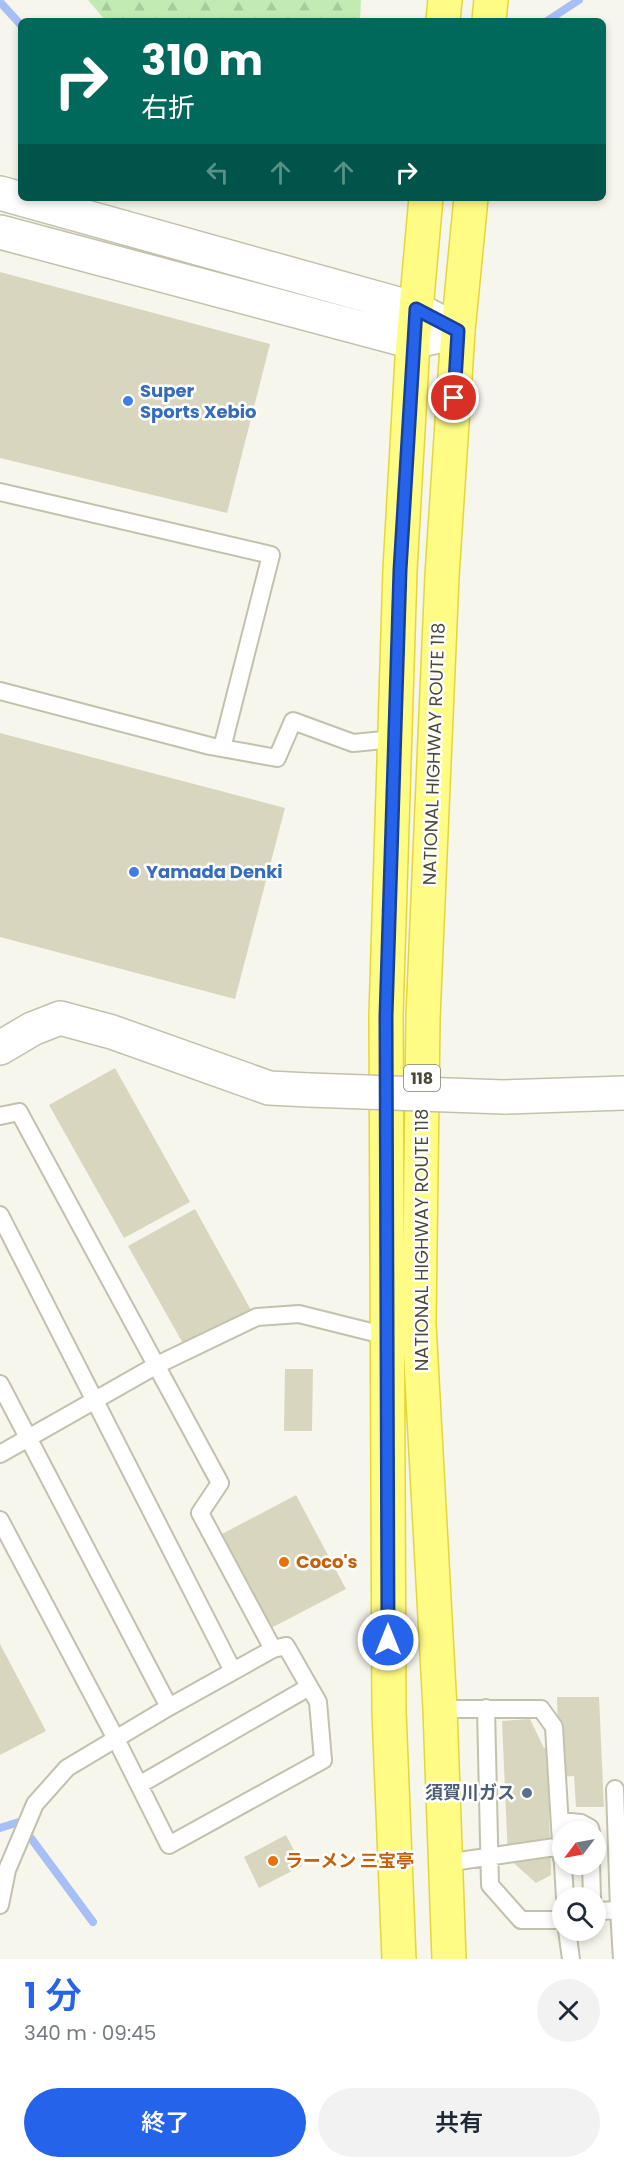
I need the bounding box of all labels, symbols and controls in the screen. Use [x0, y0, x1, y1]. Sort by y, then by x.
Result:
text: 310 m [141, 31, 263, 90]
icon: right [42, 42, 120, 120]
text: 右折 [141, 89, 195, 126]
icon: left [201, 156, 234, 189]
icon: ahead [264, 156, 297, 189]
icon: ahead [327, 156, 360, 189]
icon: right [390, 156, 423, 189]
pin [428, 372, 479, 423]
place label: Super Sports Xebio [140, 378, 257, 424]
icon: arrive [437, 381, 470, 414]
marker: Super Sports Xebio [121, 394, 135, 408]
street label: NATIONAL HIGHWAY ROUTE 118 [416, 622, 451, 886]
place label: Yamada Denki [146, 859, 283, 884]
marker: Yamada Denki [127, 865, 141, 879]
road number: 118 [404, 1065, 440, 1091]
street label: NATIONAL HIGHWAY ROUTE 118 [409, 1109, 434, 1371]
place label: Coco's [296, 1549, 358, 1574]
marker: Coco's [277, 1555, 291, 1569]
position arrow [356, 1608, 420, 1672]
place label: 須賀川ガス [425, 1780, 515, 1805]
marker: 須賀川ガス [520, 1786, 534, 1800]
north arrow [552, 1821, 606, 1875]
map controls [552, 1821, 606, 1941]
place label: ラーメン 三宝亭 [285, 1848, 414, 1873]
marker: ラーメン 三宝亭 [266, 1854, 280, 1868]
button: search [552, 1887, 606, 1941]
text: 1 分 [24, 1970, 82, 2021]
button: close [537, 1979, 600, 2042]
text: 340 m · 09:45 [24, 2019, 156, 2047]
button: 終了 [24, 2088, 306, 2157]
button: 共有 [318, 2088, 600, 2157]

